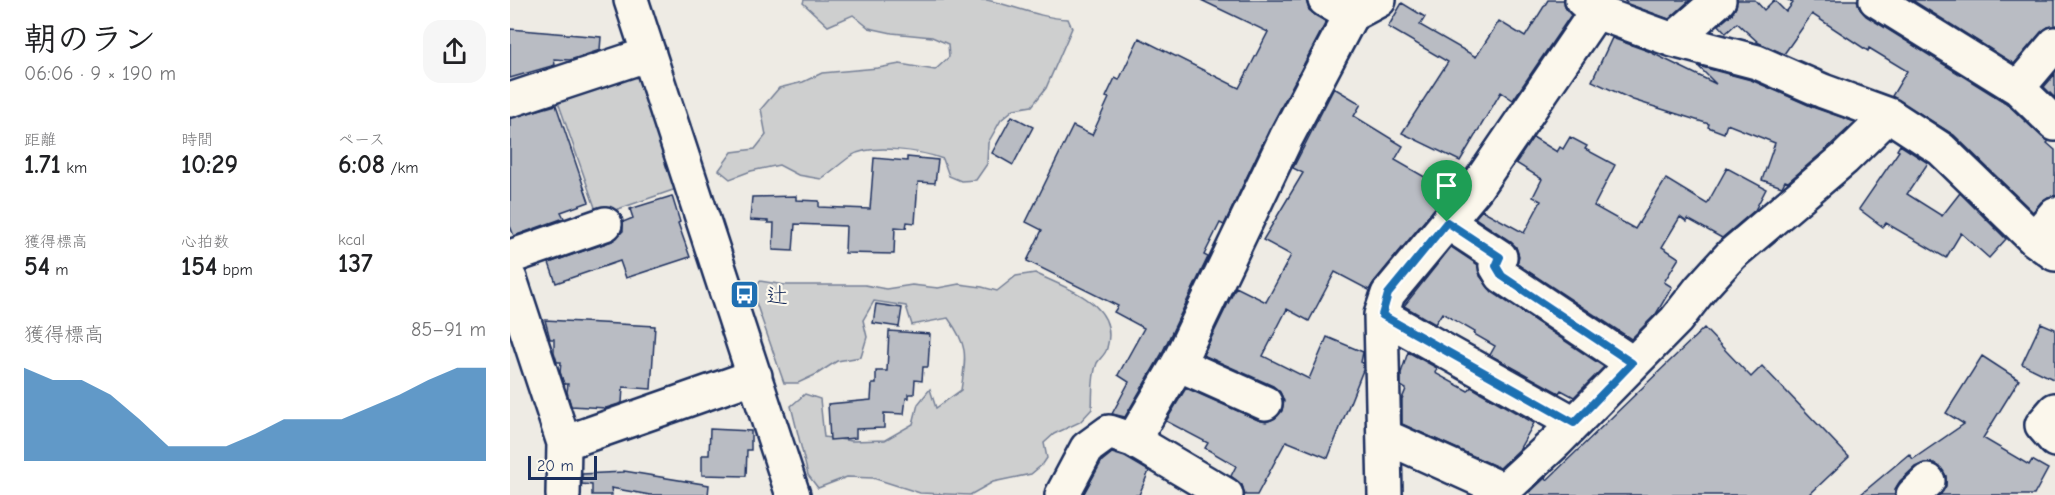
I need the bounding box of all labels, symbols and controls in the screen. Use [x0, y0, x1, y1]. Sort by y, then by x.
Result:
text: 朝のラン [24, 20, 156, 58]
button: share [423, 20, 486, 83]
text: 06:06 · 9 × 190 m [24, 62, 176, 85]
text: 距離 [24, 131, 56, 149]
text: 時間 [181, 131, 213, 149]
text: ペース [338, 131, 385, 149]
text: 1.71 [24, 150, 61, 180]
text: 10:29 [181, 150, 238, 180]
text: 6:08 [338, 150, 385, 180]
text: km [61, 159, 87, 177]
text: /km [385, 159, 418, 177]
pin [1421, 160, 1472, 222]
icon: arrive [1430, 169, 1463, 202]
text: kcal [338, 231, 365, 249]
text: 獲得標高 [24, 233, 88, 251]
text: 心拍数 [181, 233, 229, 251]
text: 137 [338, 249, 373, 279]
text: 54 [24, 252, 50, 282]
text: 154 [181, 252, 217, 282]
text: m [50, 261, 69, 279]
text: bpm [217, 261, 253, 279]
bus stop icon: 辻 [729, 279, 761, 311]
place label: 辻 [766, 283, 788, 309]
text: 85–91 m [411, 318, 486, 341]
text: 獲得標高 [24, 323, 104, 346]
scale bar [528, 453, 597, 480]
text: 20 m [537, 457, 574, 475]

